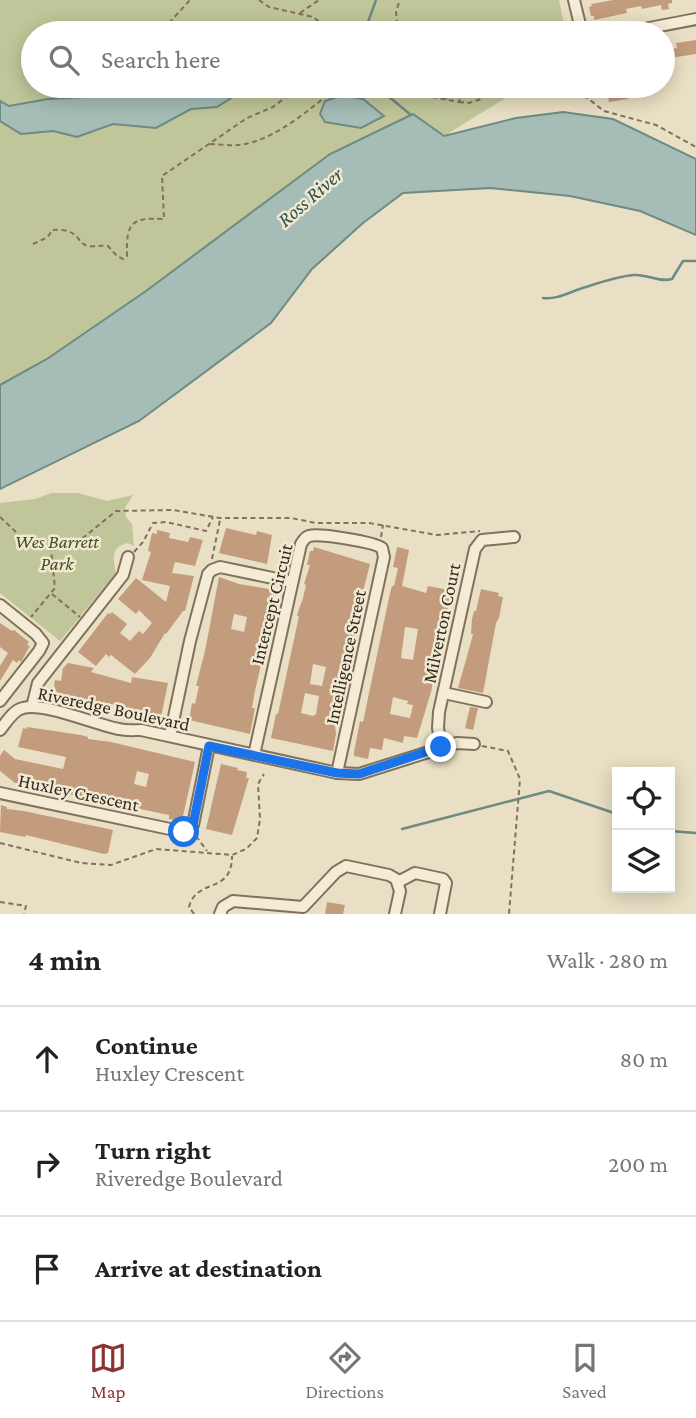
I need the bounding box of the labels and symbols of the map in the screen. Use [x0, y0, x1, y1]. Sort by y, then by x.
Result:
water label: Ross River [273, 162, 348, 232]
park label: Wes Barrett Park [15, 531, 99, 574]
street label: Intercept Circuit [246, 540, 297, 667]
street label: Milverton Court [418, 560, 465, 685]
street label: Intelligence Street [321, 587, 370, 726]
street label: Riveredge Boulevard [36, 682, 192, 735]
route end [425, 731, 456, 762]
street label: Huxley Crescent [17, 769, 142, 816]
route start [168, 816, 199, 847]

